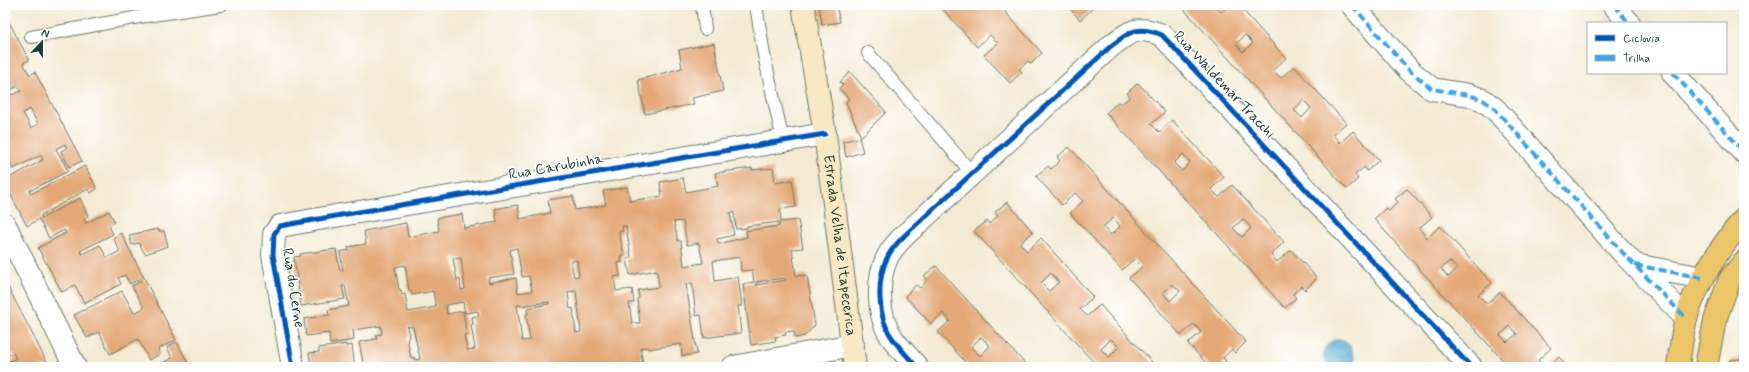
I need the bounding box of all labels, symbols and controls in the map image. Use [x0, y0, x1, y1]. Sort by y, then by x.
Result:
north arrow [22, 22, 62, 62]
legend [1587, 22, 1727, 74]
text: N [39, 26, 51, 42]
street label: Rua Waldemar Tracchi [1169, 27, 1279, 143]
text: Ciclovia [1623, 31, 1660, 47]
text: Trilha [1623, 51, 1650, 67]
street label: Rua Carubinha [507, 149, 606, 185]
street label: Estrada Velha de Itapecerica [818, 154, 861, 337]
street label: Rua do Cerne [277, 247, 309, 330]

